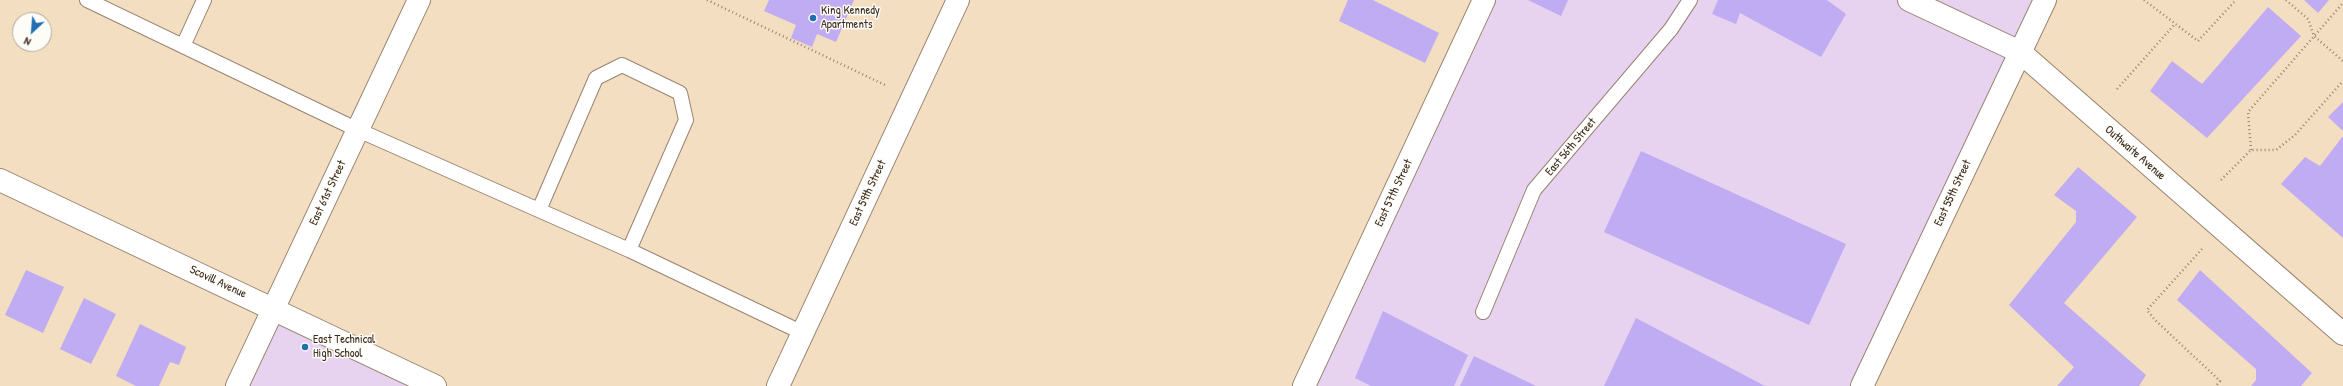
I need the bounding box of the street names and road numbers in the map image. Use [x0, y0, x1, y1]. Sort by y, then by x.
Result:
street label: East 56th Street [1543, 115, 1599, 179]
street label: Outhwaite Avenue [2102, 123, 2168, 183]
street label: East 57th Street [1372, 157, 1416, 229]
street label: East 61st Street [307, 158, 349, 228]
street label: East 59th Street [847, 158, 889, 228]
street label: East 55th Street [1931, 158, 1975, 228]
street label: Scovill Avenue [187, 263, 249, 301]

